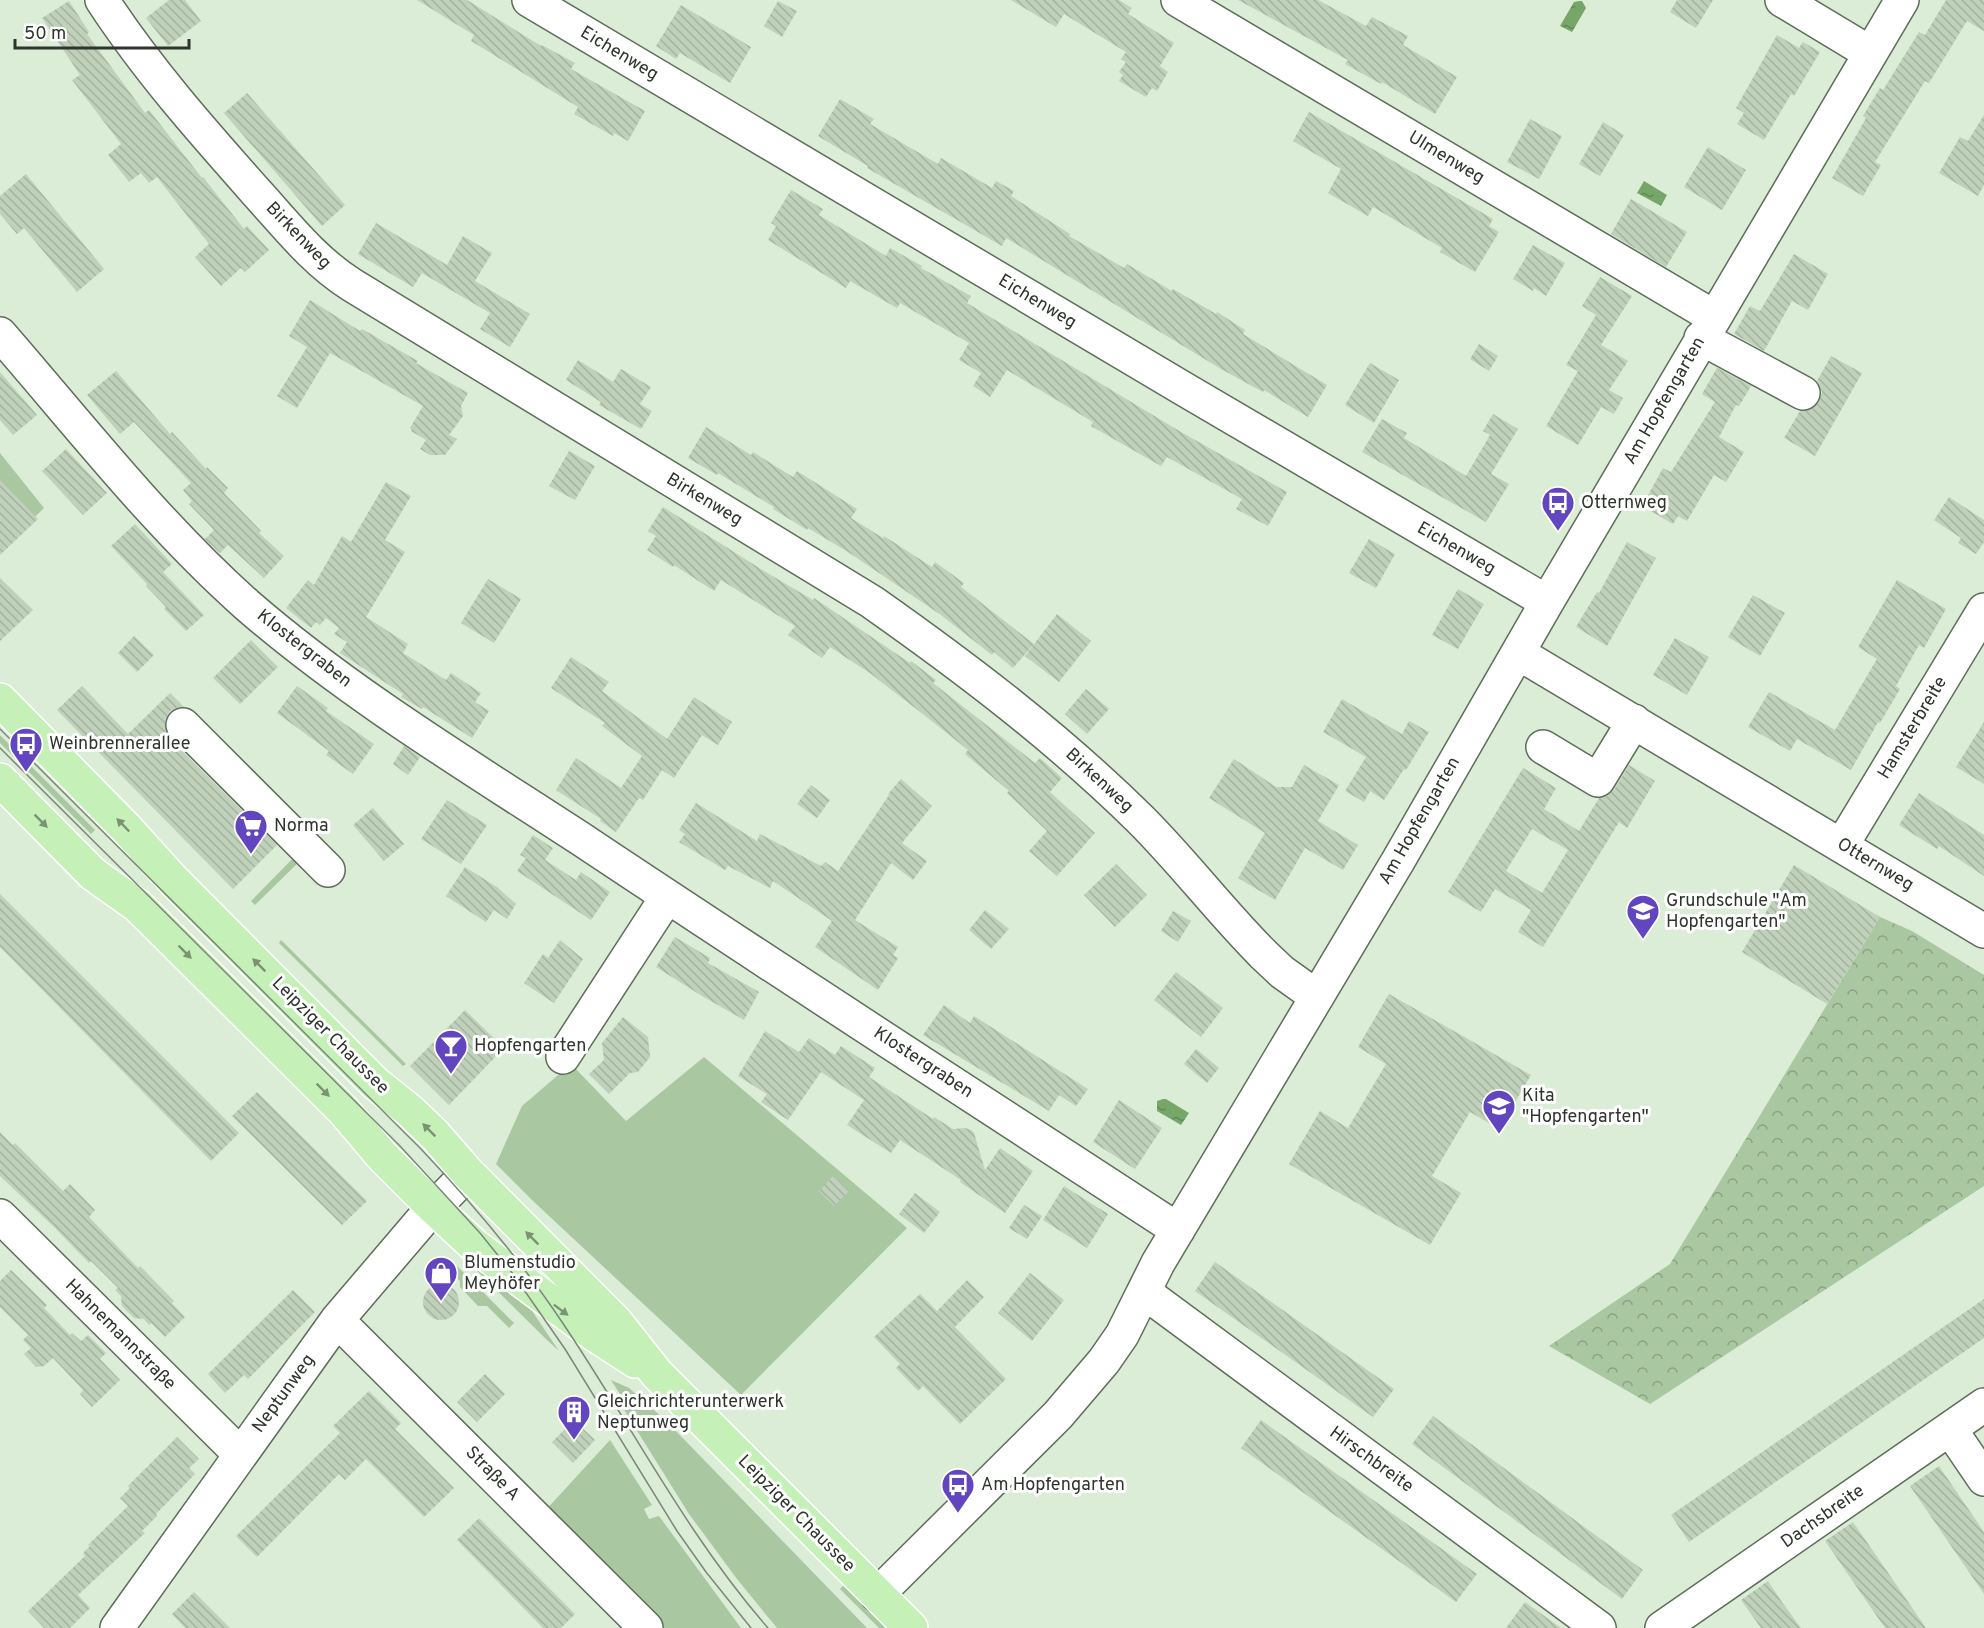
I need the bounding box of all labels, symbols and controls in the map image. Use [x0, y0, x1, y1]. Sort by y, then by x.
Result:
scale bar [15, 12, 189, 50]
street label: Eichenweg [576, 22, 662, 86]
text: 50 m [24, 23, 66, 46]
street label: Ulmenweg [1404, 126, 1488, 190]
street label: Birkenweg [260, 197, 336, 275]
street label: Eichenweg [994, 270, 1080, 334]
street label: Am Hopfengarten [1619, 333, 1711, 469]
street label: Birkenweg [662, 468, 746, 532]
bus stop icon: Otternweg [1540, 485, 1576, 532]
place label: Otternweg [1581, 492, 1667, 515]
street label: Eichenweg [1412, 517, 1500, 581]
street label: Klostergraben [252, 605, 356, 693]
street label: Hamsterbreite [1873, 672, 1953, 784]
bus stop icon: Weinbrennerallee [8, 726, 44, 773]
place label: Weinbrennerallee [49, 733, 190, 756]
street label: Birkenweg [1060, 744, 1138, 818]
street label: Am Hopfengarten [1374, 753, 1466, 889]
supermarket icon: Norma [233, 808, 269, 855]
one-way arrow [34, 814, 48, 829]
place label: Norma [274, 815, 328, 838]
one-way arrow [116, 818, 130, 833]
street label: Otternweg [1832, 833, 1918, 897]
place label: Grundschule "Am Hopfengarten" [1666, 890, 1807, 934]
school or university icon: Grundschule "Am Hopfengarten" [1625, 893, 1661, 940]
one-way arrow [177, 945, 191, 959]
one-way arrow [251, 958, 266, 972]
street label: Leipziger Chaussee [266, 972, 394, 1100]
street label: Klostergraben [869, 1022, 977, 1104]
bar icon: Hopfengarten [433, 1028, 469, 1075]
place label: Hopfengarten [474, 1035, 586, 1058]
one-way arrow [315, 1083, 330, 1097]
place label: Kita "Hopfengarten" [1522, 1085, 1649, 1129]
school or university icon: Kita "Hopfengarten" [1481, 1088, 1517, 1135]
one-way arrow [422, 1123, 436, 1137]
one-way arrow [526, 1232, 540, 1246]
place label: Blumenstudio Meyhöfer [464, 1252, 576, 1296]
shop icon: Blumenstudio Meyhöfer [423, 1255, 459, 1302]
street label: Hahnemannstraße [60, 1275, 180, 1395]
one-way arrow [553, 1304, 569, 1316]
street label: Neptunweg [248, 1350, 320, 1438]
place label: Gleichrichterunterwerk Neptunweg [597, 1391, 784, 1435]
building icon: Gleichrichterunterwerk Neptunweg [556, 1394, 592, 1441]
street label: Hirschbreite [1324, 1422, 1418, 1498]
street label: Straße A [460, 1442, 524, 1506]
street label: Leipziger Chaussee [732, 1450, 860, 1578]
bus stop icon: Am Hopfengarten [940, 1467, 976, 1514]
place label: Am Hopfengarten [981, 1474, 1125, 1497]
street label: Dachsbreite [1777, 1480, 1869, 1554]

